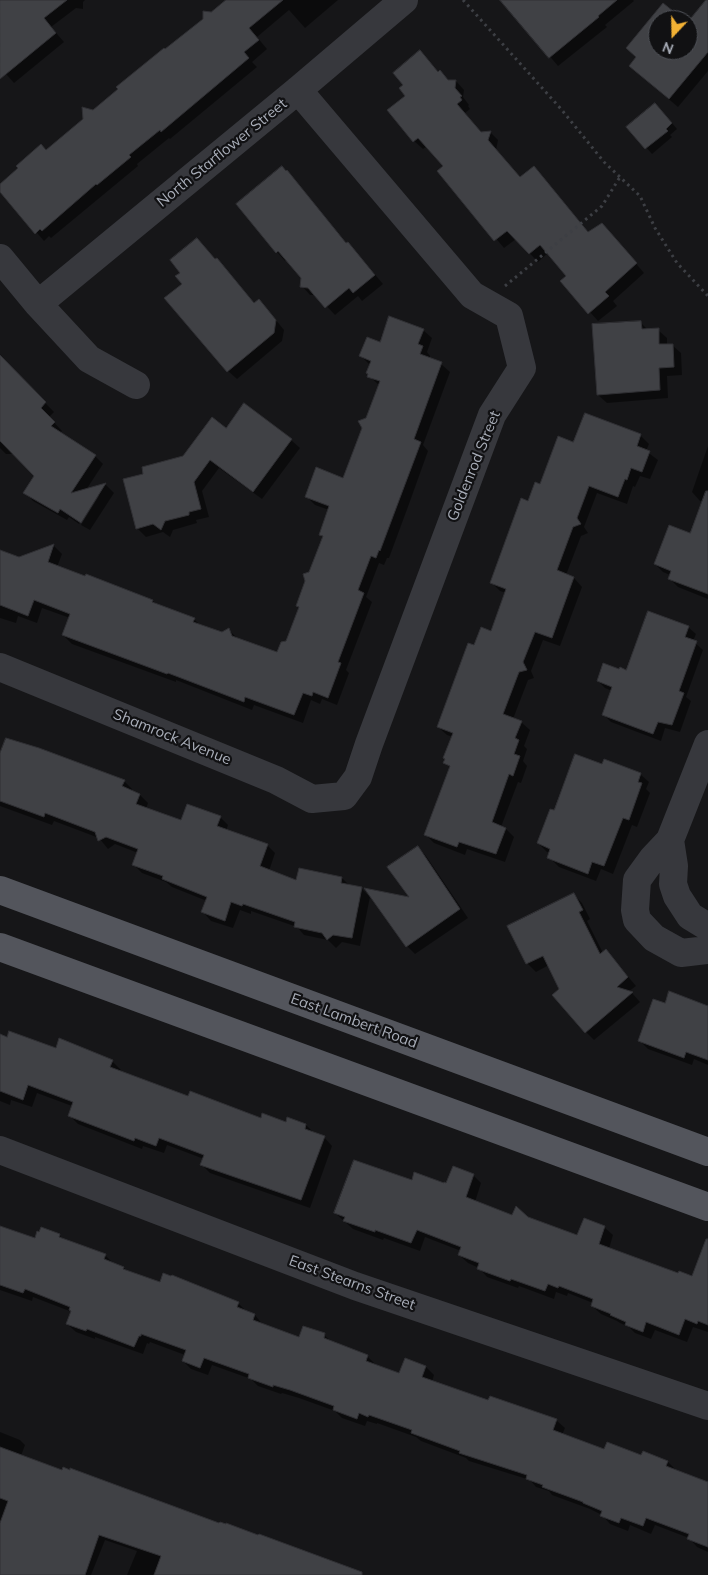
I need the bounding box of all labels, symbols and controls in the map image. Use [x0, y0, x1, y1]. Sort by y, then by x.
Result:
north arrow [648, 10, 698, 60]
text: N [660, 38, 676, 58]
street label: North Starflower Street [153, 95, 291, 211]
street label: Goldenrod Street [444, 408, 504, 524]
street label: Shamrock Avenue [110, 705, 234, 769]
street label: East Lambert Road [288, 990, 420, 1052]
street label: East Stearns Street [286, 1252, 418, 1314]

